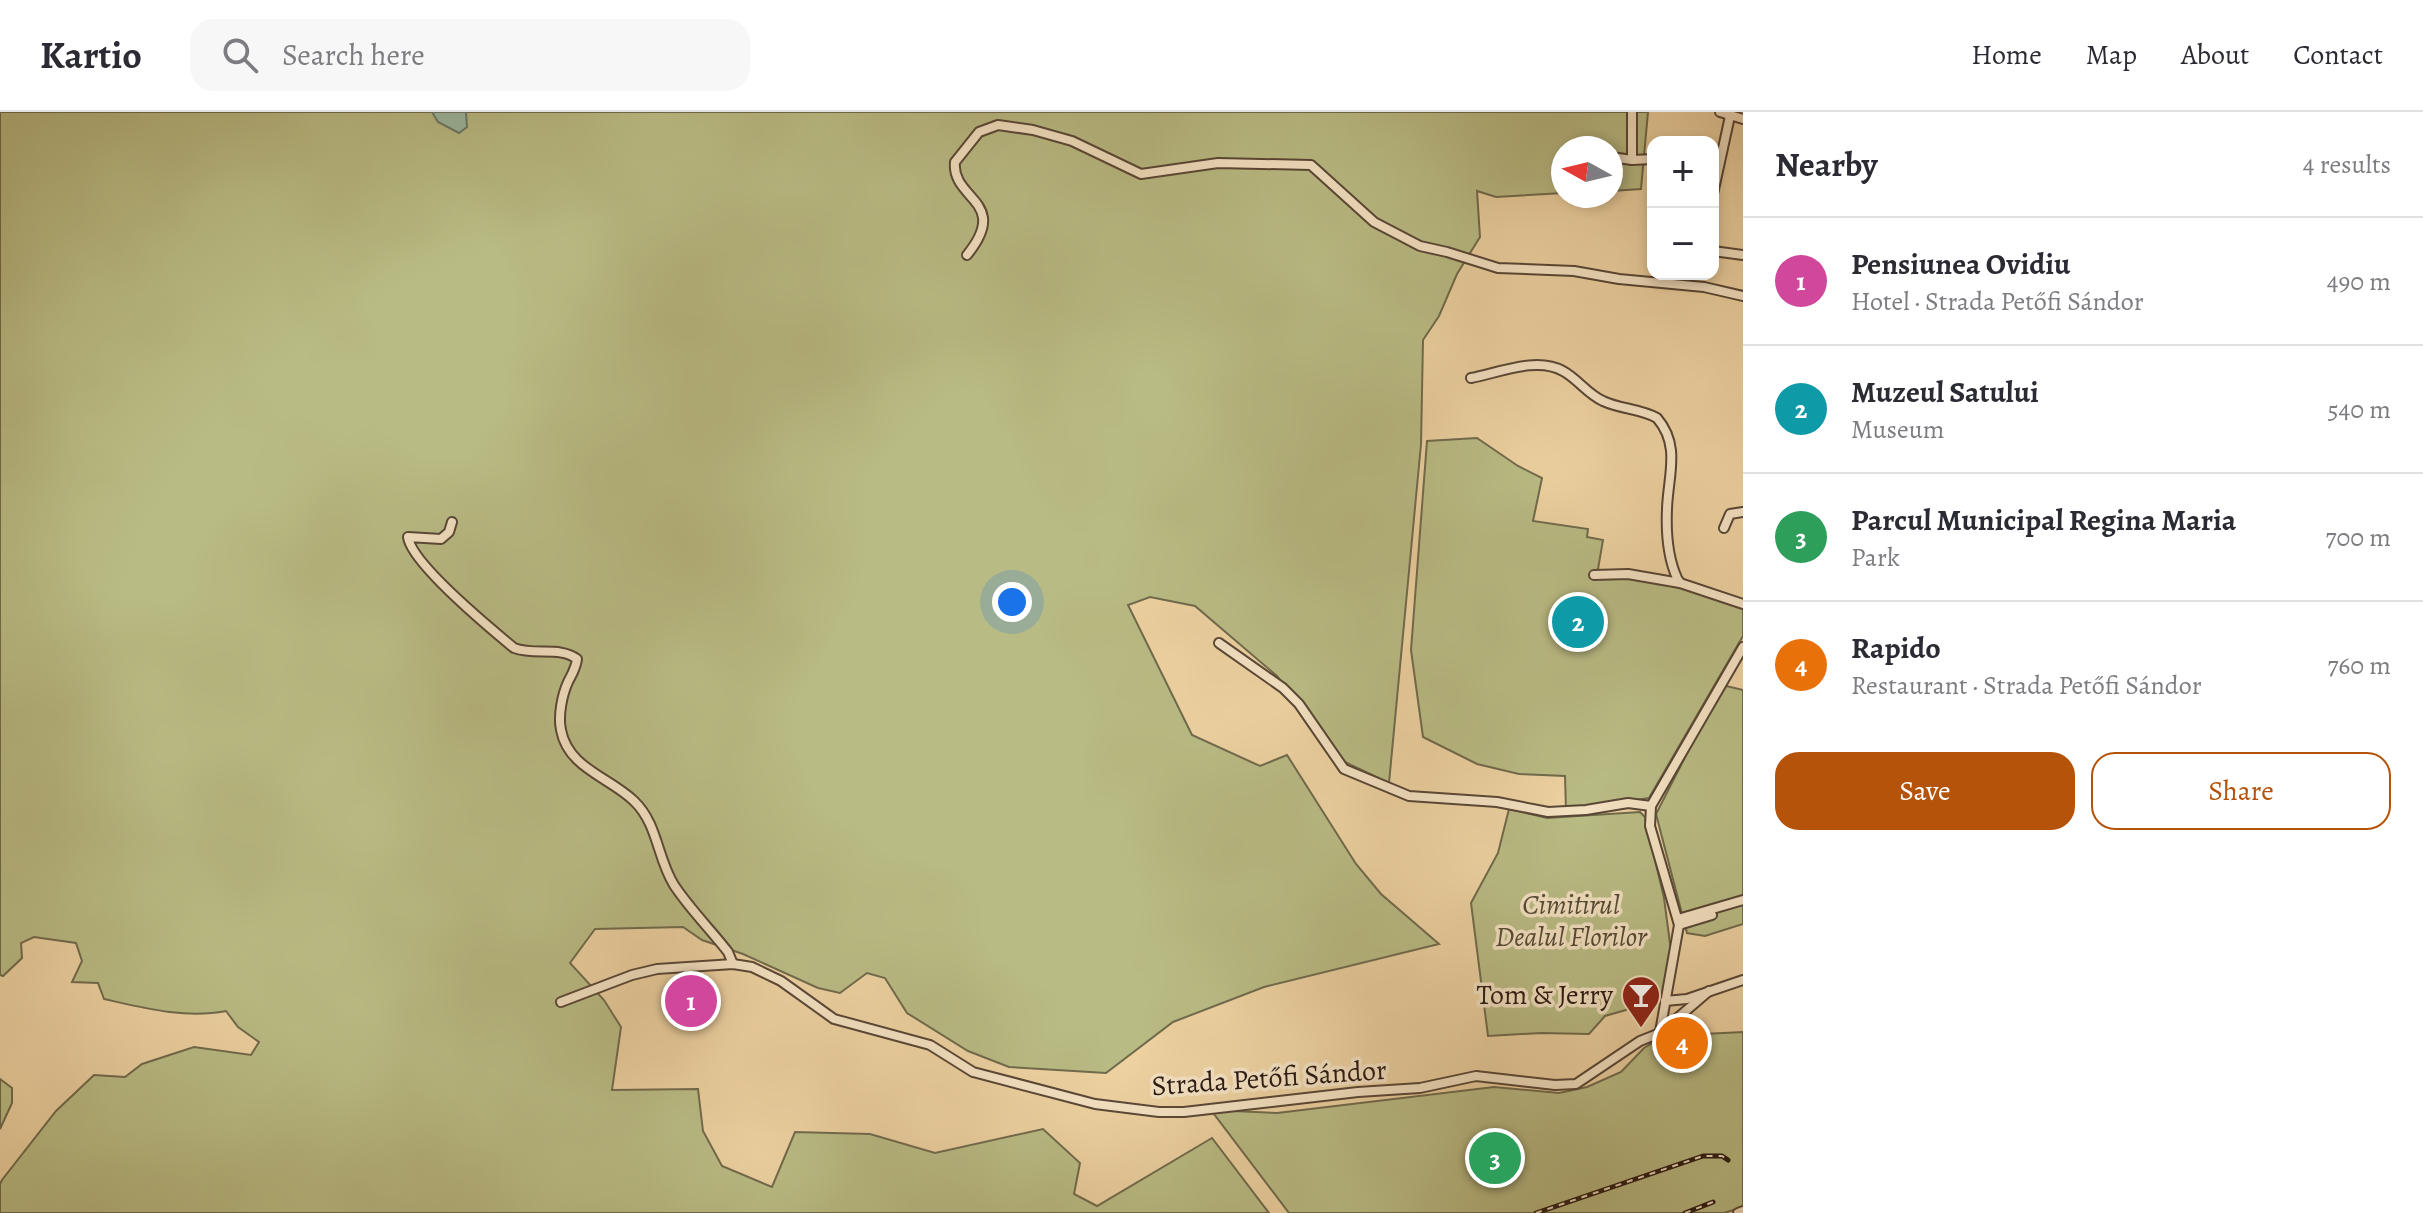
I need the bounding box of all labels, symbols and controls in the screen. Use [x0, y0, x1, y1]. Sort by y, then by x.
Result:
search box [190, 19, 750, 91]
text: Kartio [40, 29, 142, 81]
icon: search [218, 33, 262, 77]
text: Search here [282, 35, 425, 75]
text: Home [1971, 36, 2042, 74]
text: Map [2086, 36, 2137, 74]
text: About [2181, 36, 2249, 74]
text: Contact [2293, 36, 2383, 74]
north arrow [1551, 136, 1623, 208]
map controls [1647, 136, 1719, 280]
button: + [1647, 136, 1719, 208]
text: Nearby [1775, 141, 1878, 188]
text: 4 results [2303, 147, 2391, 182]
button: − [1647, 208, 1719, 280]
text: Pensiunea Ovidiu [1851, 244, 2070, 284]
text: 1 [1796, 264, 1806, 299]
text: 490 m [2327, 264, 2391, 299]
text: Hotel · Strada Petőfi Sándor [1851, 284, 2144, 319]
text: Muzeul Satului [1851, 372, 2039, 412]
text: 2 [1795, 392, 1807, 427]
text: 540 m [2327, 392, 2391, 427]
text: Museum [1851, 412, 1944, 447]
text: Parcul Municipal Regina Maria [1851, 500, 2236, 540]
text: 3 [1795, 520, 1807, 555]
text: 700 m [2326, 520, 2391, 555]
text: Park [1851, 540, 1900, 575]
your location [992, 582, 1032, 622]
pin: 2 [1552, 592, 1604, 652]
text: Rapido [1851, 628, 1941, 668]
text: 4 [1795, 648, 1807, 683]
text: 760 m [2327, 648, 2391, 683]
text: Restaurant · Strada Petőfi Sándor [1851, 668, 2202, 703]
button: Save [1775, 752, 2075, 830]
button: Share [2091, 752, 2391, 830]
park label: Cimitirul Dealul Florilor [1495, 886, 1648, 956]
pin: 1 [665, 971, 717, 1031]
bar icon: Tom & Jerry [1620, 974, 1662, 1029]
place label: Tom & Jerry [1477, 976, 1614, 1014]
pin: 4 [1656, 1013, 1708, 1073]
street label: Strada Petőfi Sándor [1150, 1051, 1388, 1105]
pin: 3 [1469, 1128, 1521, 1188]

